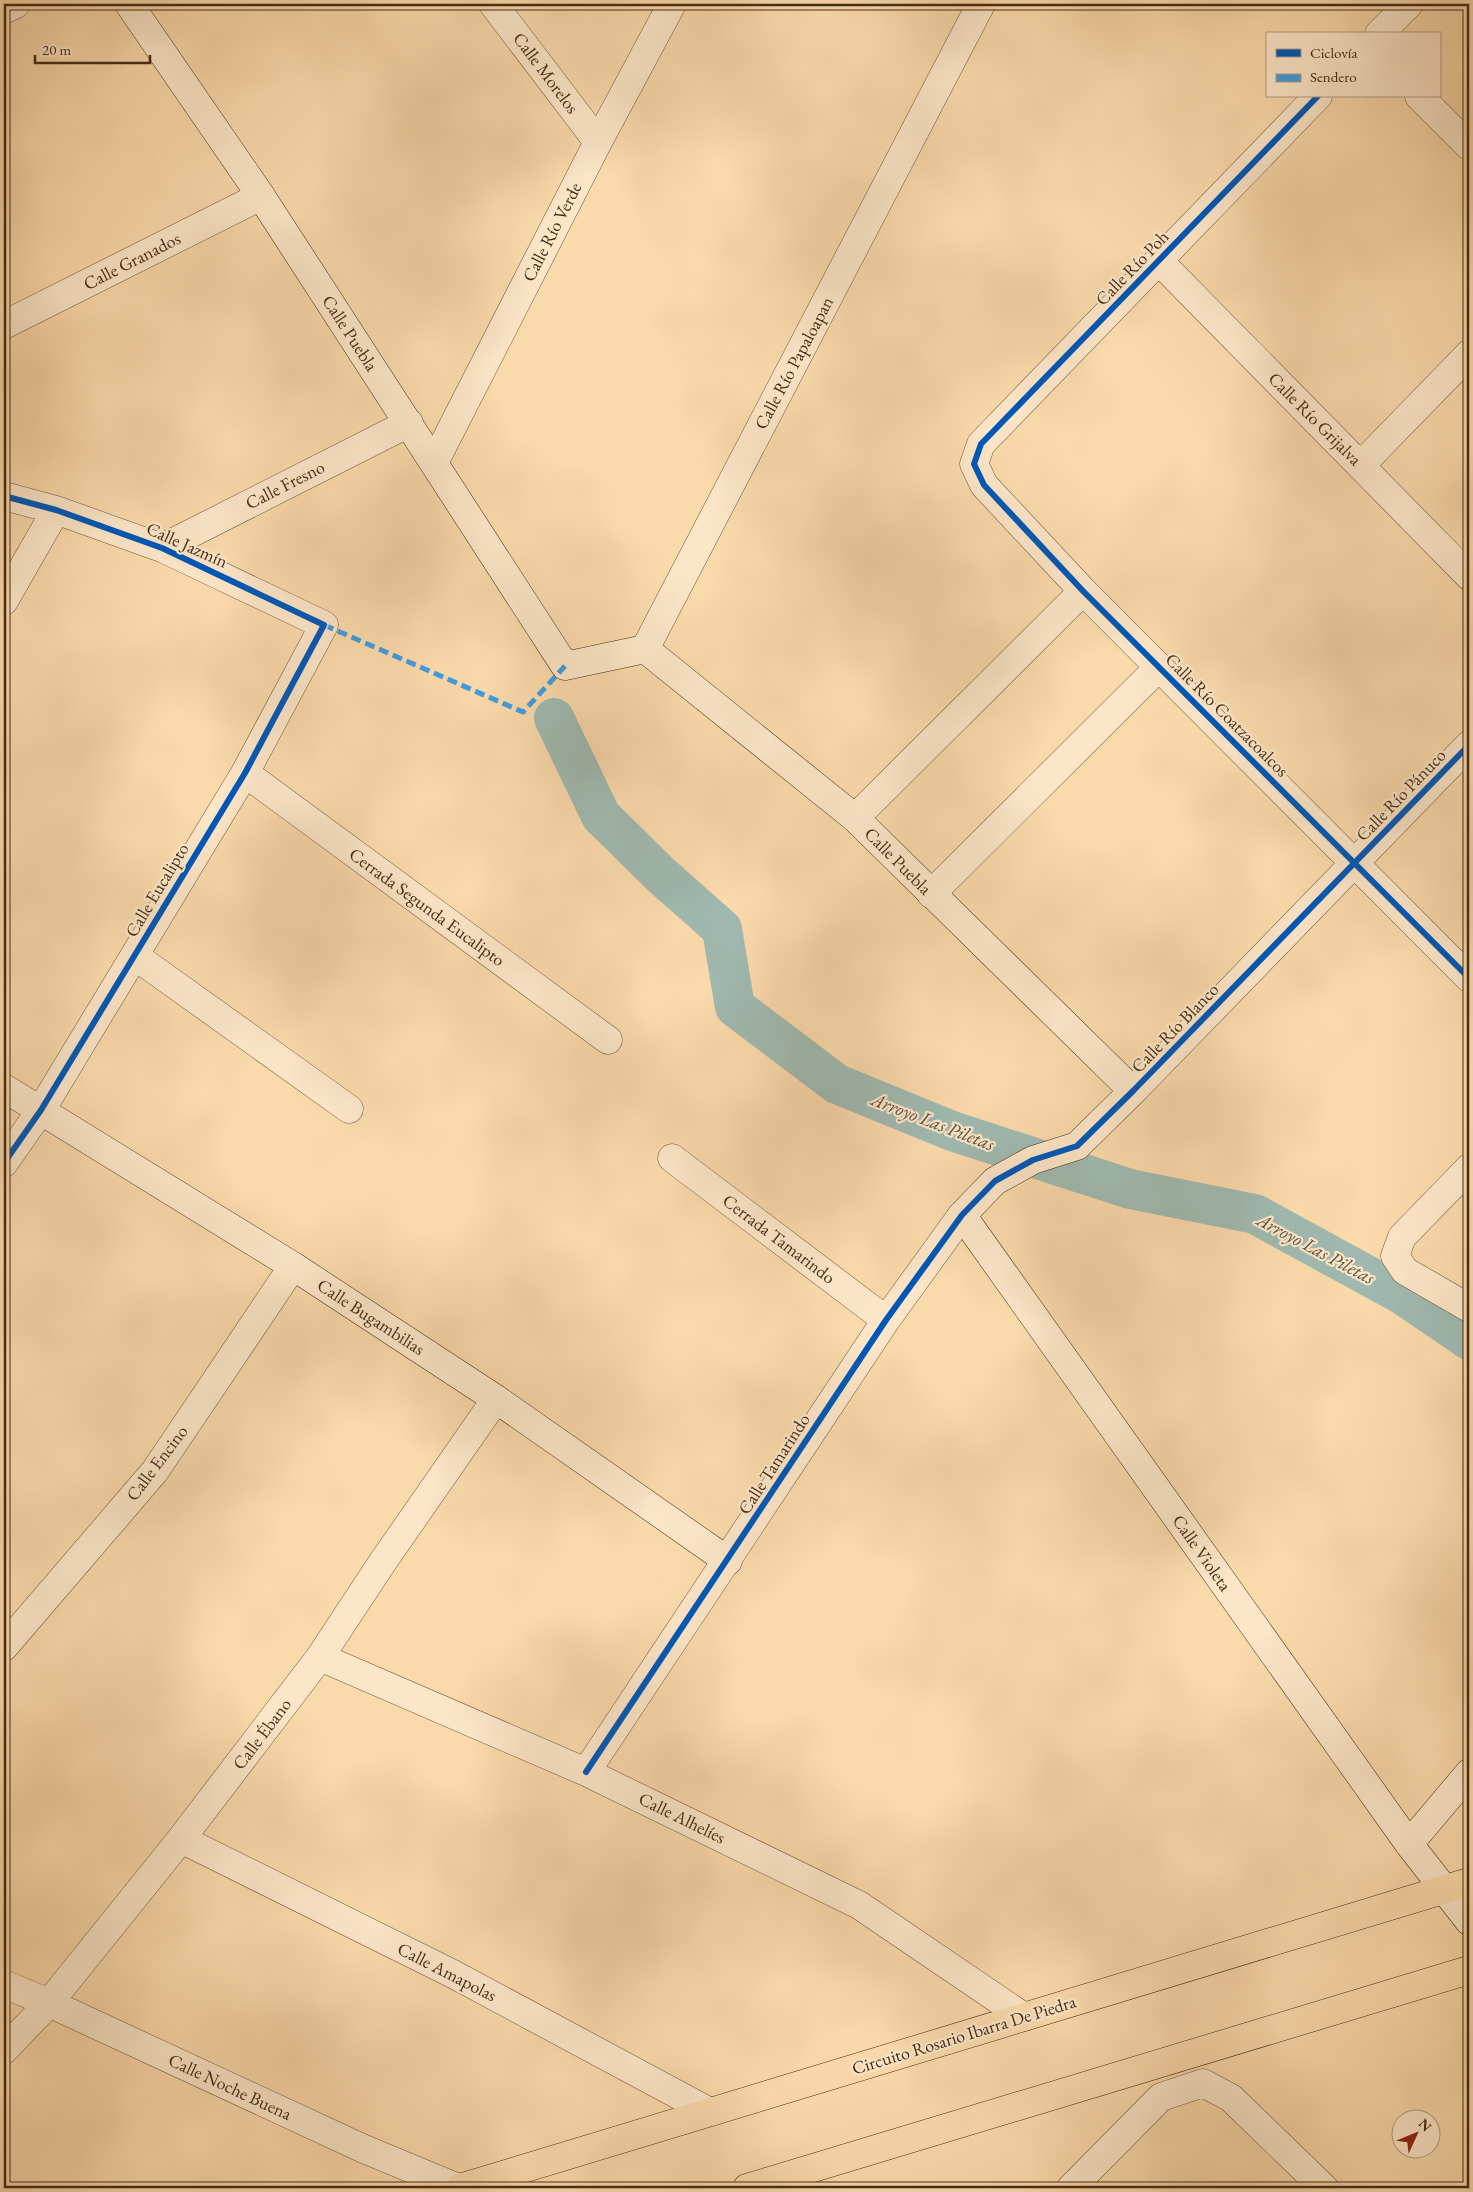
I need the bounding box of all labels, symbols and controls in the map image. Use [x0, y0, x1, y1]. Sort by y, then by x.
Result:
street label: Calle Morelos [508, 27, 585, 118]
scale bar [35, 32, 150, 64]
legend [1266, 32, 1440, 98]
text: 20 m [42, 40, 71, 59]
text: Ciclovía [1310, 43, 1357, 62]
text: Sendero [1310, 67, 1357, 86]
street label: Calle Río Verde [517, 178, 586, 285]
street label: Calle Río Poh [1090, 225, 1173, 310]
street label: Calle Granados [79, 226, 184, 295]
street label: Calle Puebla [317, 290, 384, 376]
street label: Calle Río Papaloapan [749, 292, 838, 433]
street label: Calle Río Grijalva [1264, 367, 1368, 471]
street label: Calle Fresno [241, 455, 328, 514]
street label: Calle Jazmín [143, 516, 232, 573]
street label: Calle Río Coatzacoalcos [1161, 648, 1294, 782]
street label: Calle Río Pánuco [1351, 743, 1451, 846]
street label: Calle Puebla [860, 822, 938, 900]
street label: Calle Eucalipto [119, 838, 194, 941]
street label: Cerrada Segunda Eucalipto [345, 842, 510, 971]
street label: Calle Río Blanco [1126, 978, 1223, 1078]
water label: Arroyo Las Piletas [866, 1086, 999, 1157]
street label: Cerrada Tamarindo [718, 1189, 840, 1289]
water label: Arroyo Las Piletas [1251, 1206, 1380, 1290]
street label: Calle Bugambilias [313, 1273, 430, 1360]
street label: Calle Tamarindo [732, 1409, 815, 1519]
street label: Calle Encino [121, 1420, 193, 1505]
street label: Calle Violeta [1168, 1510, 1238, 1596]
street label: Calle Ébano [227, 1693, 296, 1774]
street label: Calle Alhelíes [635, 1787, 730, 1849]
street label: Calle Amapolas [394, 1937, 501, 2006]
street label: Circuito Rosario Ibarra De Piedra [849, 1989, 1079, 2080]
street label: Calle Noche Buena [165, 2048, 296, 2125]
north arrow [1390, 2110, 1440, 2160]
text: N [1415, 2115, 1436, 2136]

